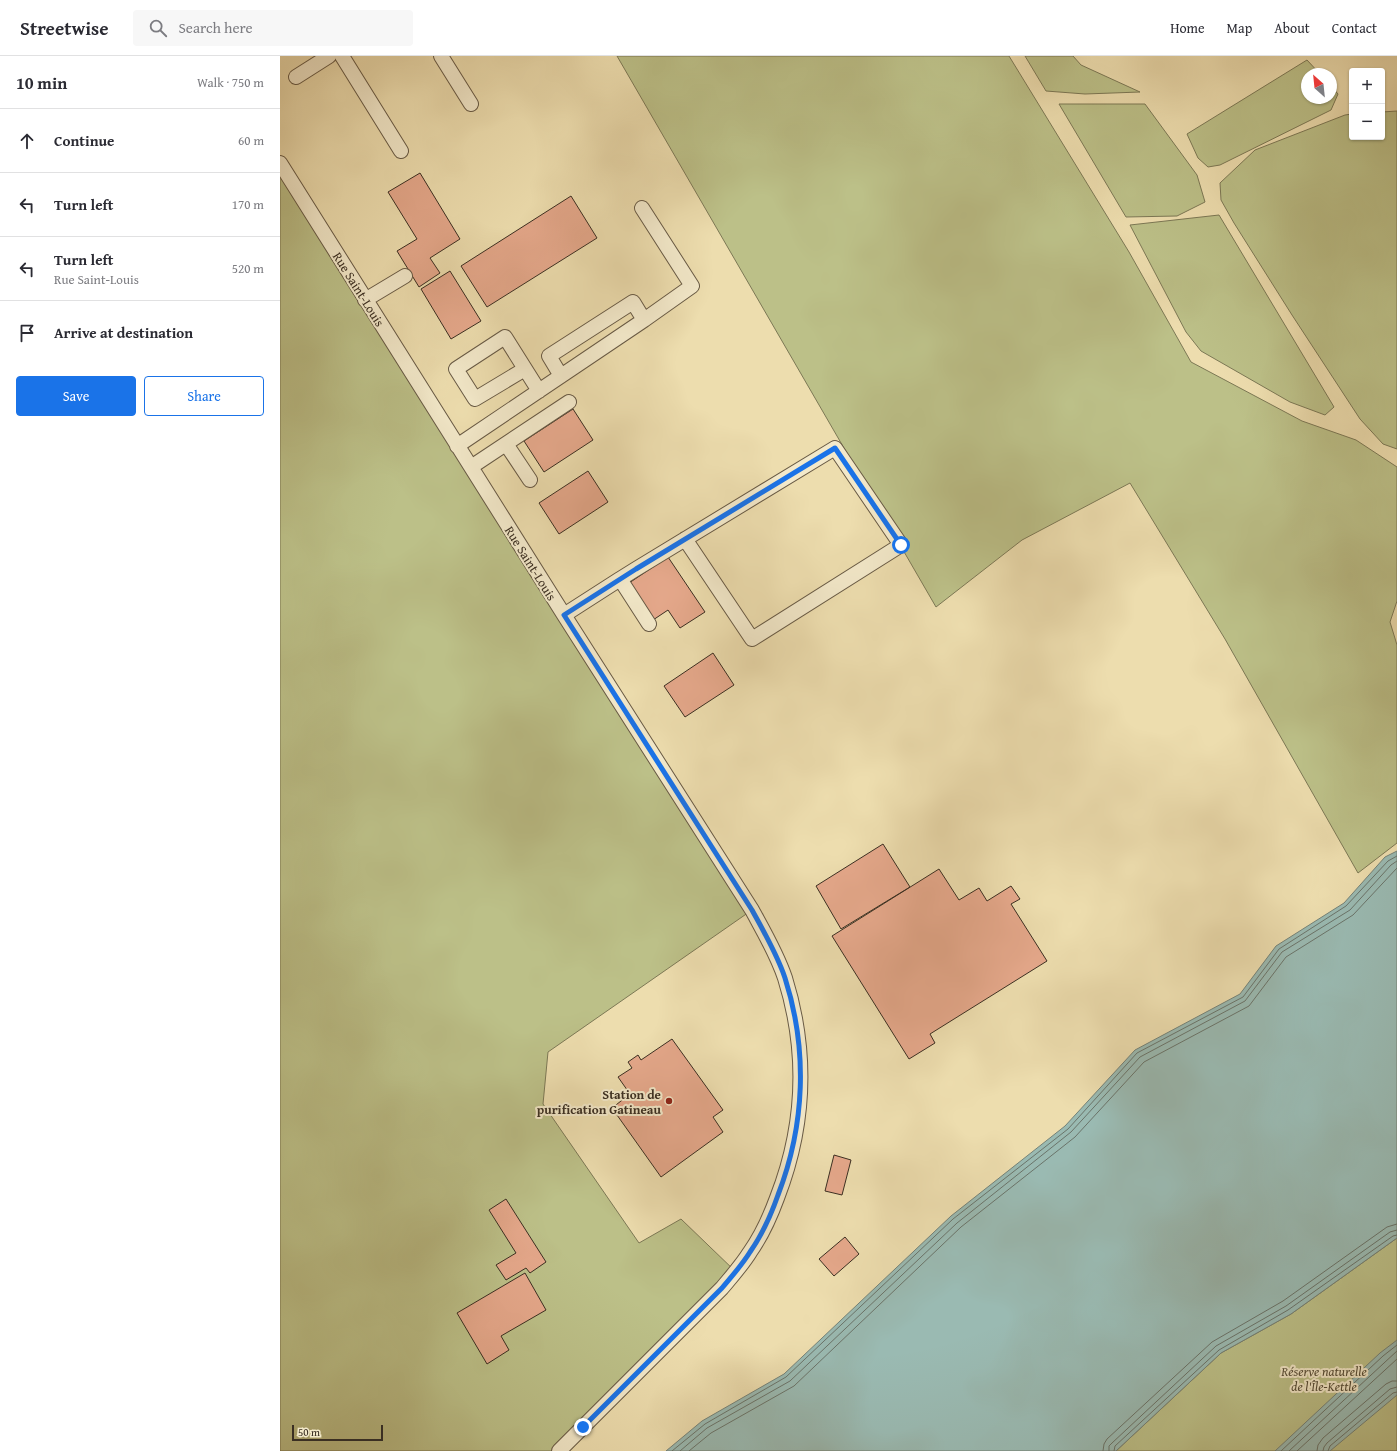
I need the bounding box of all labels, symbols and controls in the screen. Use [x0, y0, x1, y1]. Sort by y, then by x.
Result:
search box [133, 10, 413, 46]
text: Streetwise [20, 14, 109, 42]
icon: search [147, 17, 169, 39]
text: Search here [179, 17, 253, 38]
text: Home [1170, 18, 1205, 38]
text: Map [1227, 18, 1252, 38]
text: About [1274, 18, 1310, 38]
text: Contact [1332, 18, 1377, 38]
north arrow [1301, 68, 1337, 104]
map controls [1349, 68, 1385, 140]
button: + [1349, 68, 1385, 104]
text: 10 min [16, 70, 67, 95]
text: Walk · 750 m [197, 73, 264, 92]
button: − [1349, 104, 1385, 140]
icon: ahead [16, 130, 38, 152]
text: Continue [54, 130, 115, 151]
text: 60 m [238, 131, 264, 150]
icon: left [16, 194, 38, 216]
text: Turn left [54, 194, 113, 215]
text: 170 m [232, 195, 264, 214]
street label: Rue Saint-Louis [328, 248, 389, 330]
text: Turn left [54, 249, 113, 270]
icon: left [16, 258, 38, 280]
text: 520 m [232, 259, 264, 278]
text: Rue Saint-Louis [54, 270, 139, 289]
icon: arrive [16, 322, 38, 344]
text: Arrive at destination [54, 322, 193, 343]
button: Save [16, 376, 136, 416]
button: Share [144, 376, 264, 416]
street label: Rue Saint-Louis [500, 522, 561, 604]
route start [892, 536, 910, 554]
place label: Station de purification Gatineau [537, 1085, 662, 1119]
marker: Station de purification Gatineau [664, 1096, 674, 1106]
park label: Réserve naturelle de l'Île-Kettle [1280, 1362, 1367, 1396]
route end [574, 1418, 592, 1436]
scale bar [292, 1423, 383, 1442]
text: 50 m [298, 1424, 320, 1440]

